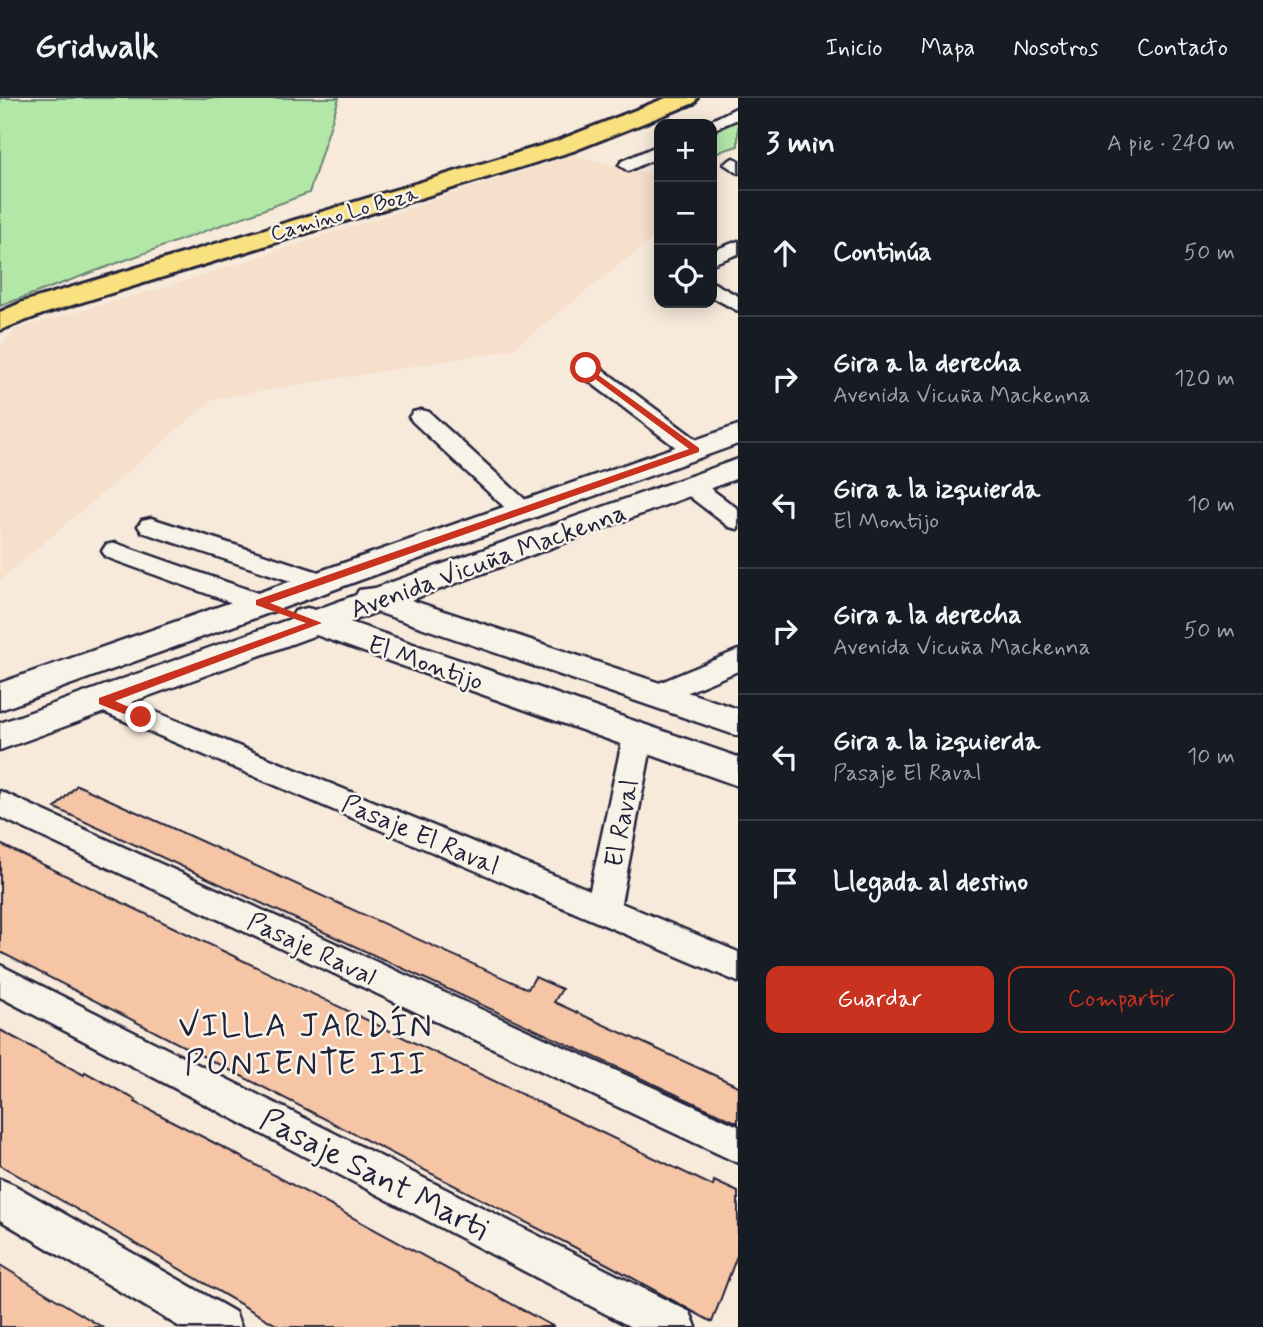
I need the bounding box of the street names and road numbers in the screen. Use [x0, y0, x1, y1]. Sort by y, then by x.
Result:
street label: Camino Lo Boza [267, 179, 422, 248]
street label: Avenida Vicuña Mackenna [346, 496, 631, 628]
street label: El Montijo [363, 628, 488, 700]
street label: El Raval [598, 776, 648, 870]
street label: Pasaje El Raval [336, 787, 504, 884]
street label: Pasaje Raval [241, 905, 381, 994]
street label: Pasaje Sant Marti [253, 1099, 496, 1251]

